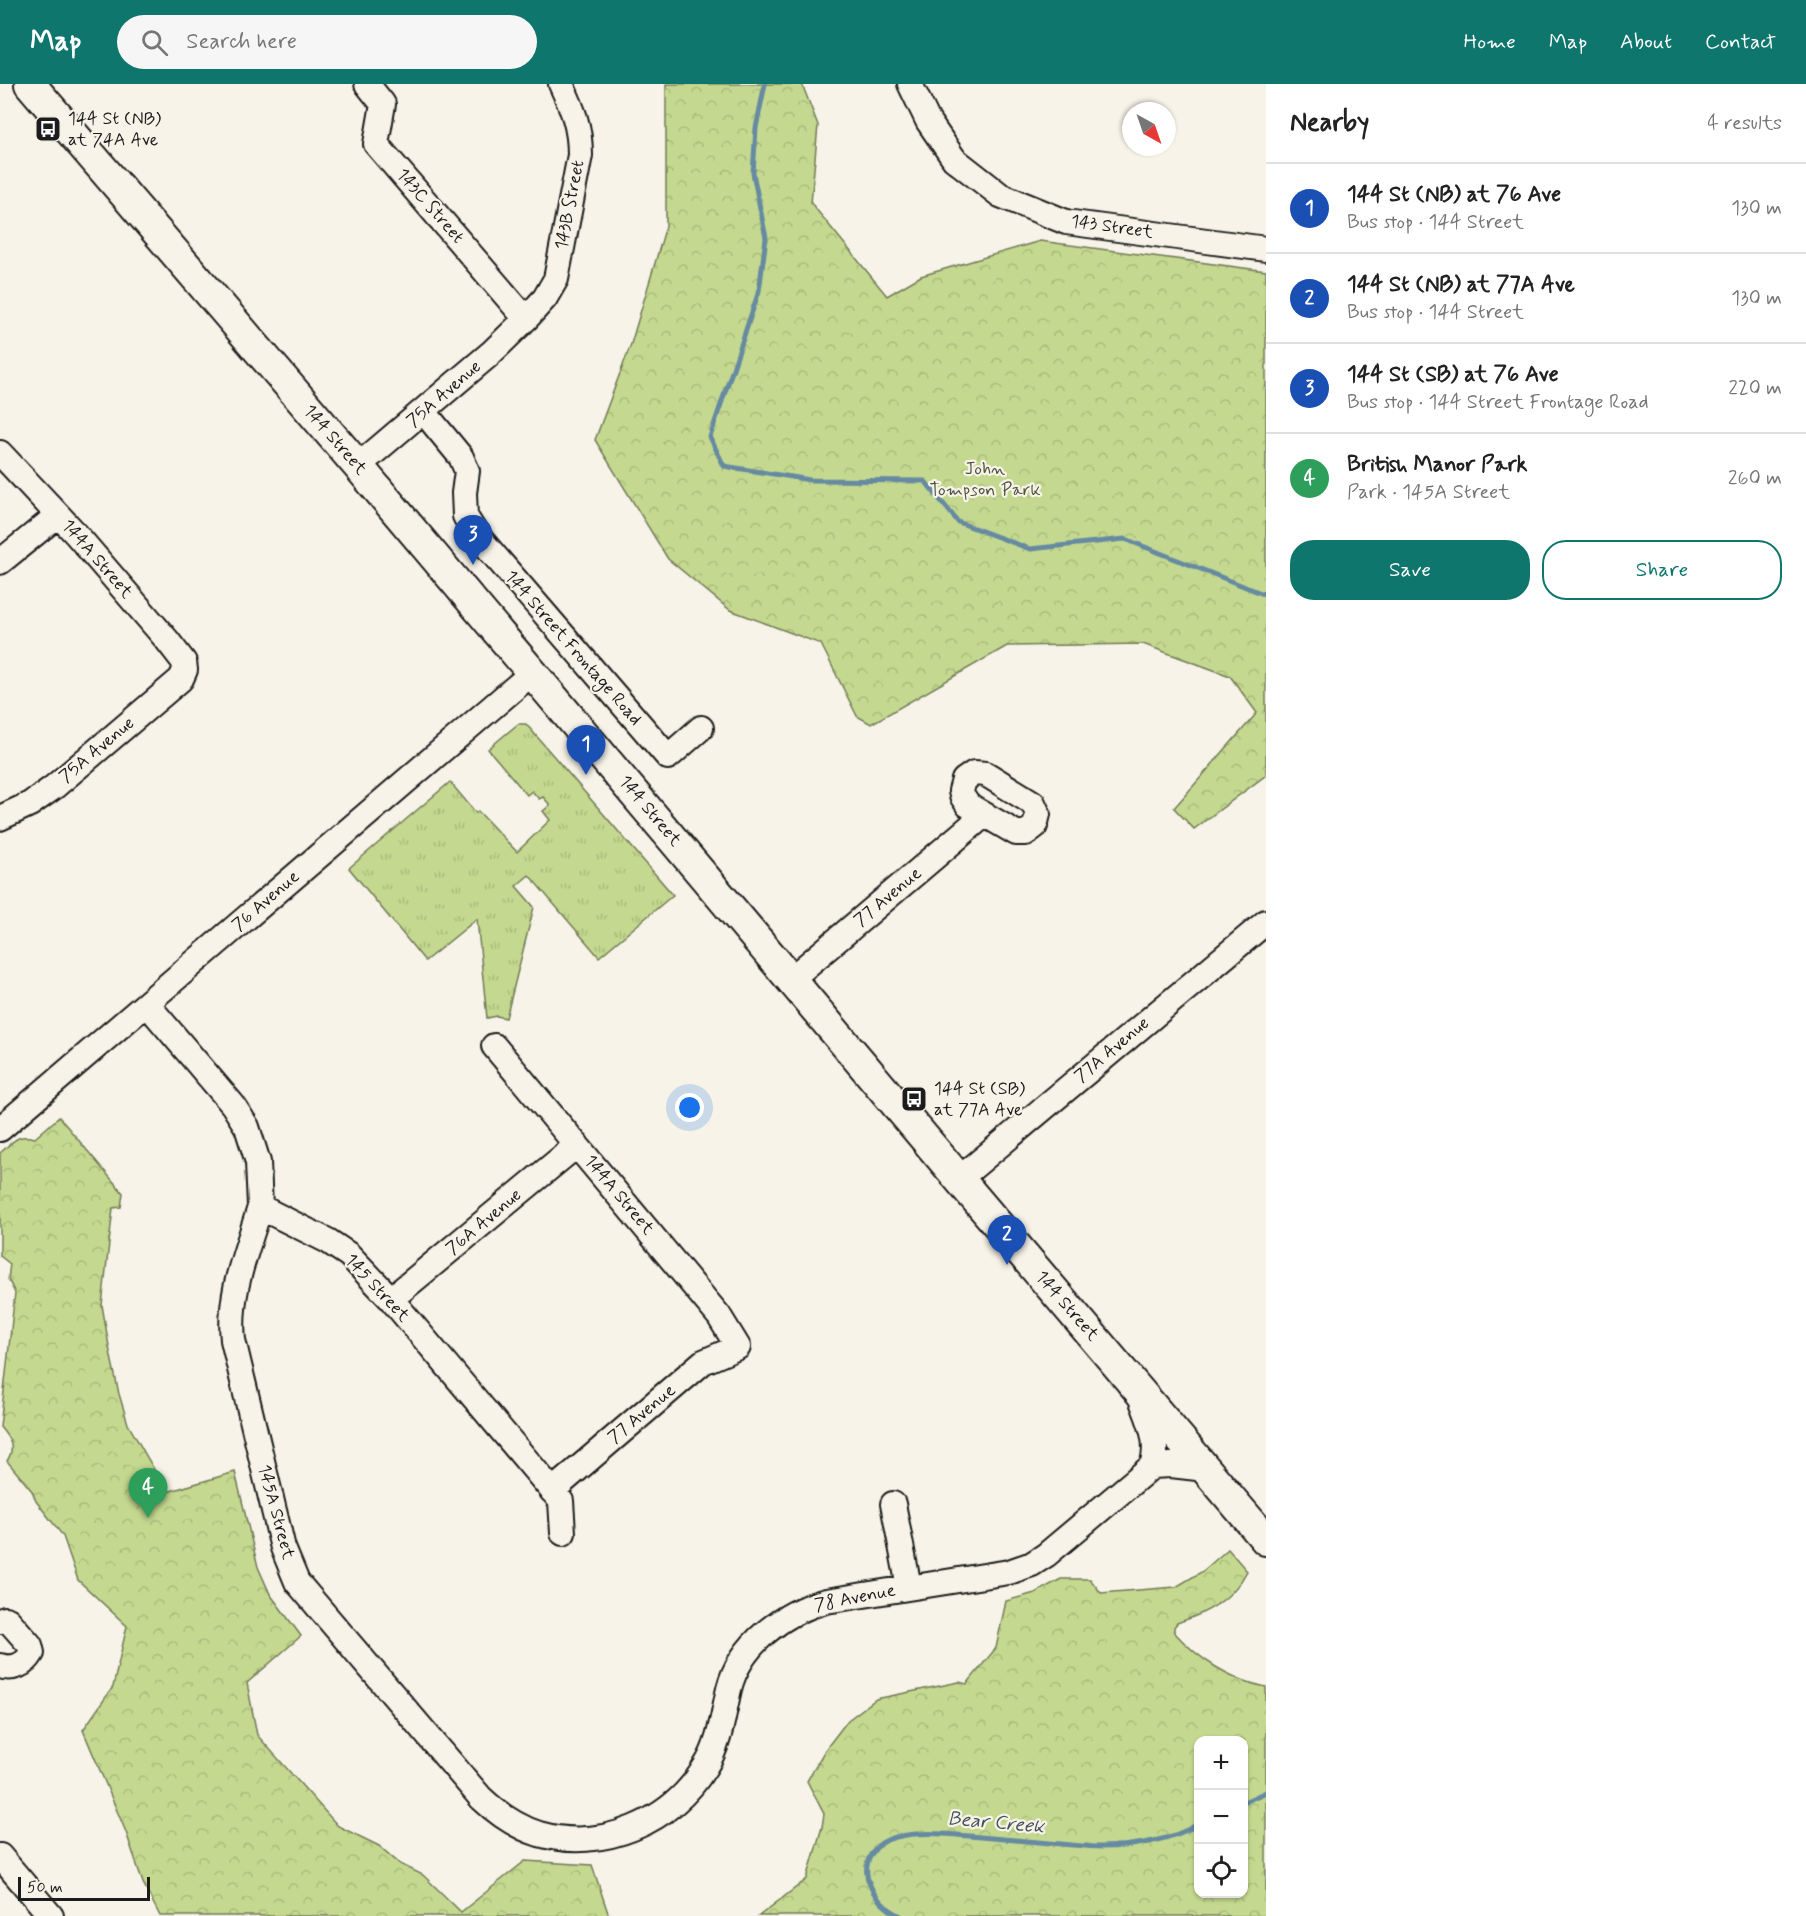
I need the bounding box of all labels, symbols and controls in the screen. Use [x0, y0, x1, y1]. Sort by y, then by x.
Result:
search box [117, 15, 537, 69]
text: Map [30, 24, 81, 61]
icon: search [138, 26, 171, 59]
text: Search here [186, 28, 297, 56]
text: Home [1464, 28, 1516, 56]
text: Map [1549, 28, 1587, 56]
text: About [1620, 28, 1672, 56]
text: Contact [1705, 28, 1776, 56]
north arrow [1122, 102, 1176, 156]
text: Nearby [1290, 106, 1369, 140]
place label: 144 St (NB) at 74A Ave [68, 107, 162, 152]
text: 4 results [1707, 110, 1782, 137]
bus stop icon: 144 St (NB) at 74A Ave [33, 114, 63, 144]
street label: 143B Street [550, 158, 591, 252]
street label: 143C Street [391, 163, 470, 249]
text: 144 St (NB) at 76 Ave [1347, 181, 1561, 209]
text: 1 [1305, 195, 1314, 222]
text: 130 m [1731, 195, 1782, 222]
street label: 143 Street [1069, 209, 1155, 245]
text: Bus stop · 144 Street [1347, 209, 1524, 236]
text: 144 St (NB) at 77A Ave [1347, 271, 1575, 299]
text: 2 [1305, 285, 1314, 312]
text: 130 m [1731, 285, 1782, 312]
text: Bus stop · 144 Street [1347, 299, 1524, 326]
street label: 75A Avenue [402, 355, 486, 433]
text: 144 St (SB) at 76 Ave [1347, 361, 1559, 389]
text: 3 [1305, 375, 1314, 402]
text: 220 m [1728, 375, 1782, 402]
text: Bus stop · 144 Street Frontage Road [1347, 389, 1649, 416]
street label: 144 Street [298, 400, 373, 481]
text: British Manor Park [1347, 451, 1527, 479]
park label: John Tompson Park [929, 457, 1041, 502]
text: 4 [1304, 465, 1315, 492]
text: 260 m [1728, 465, 1782, 492]
text: Park · 145A Street [1347, 479, 1510, 506]
street label: 144A Street [56, 514, 138, 604]
pin: 3 [454, 516, 492, 565]
button: Save [1290, 540, 1530, 600]
button: Share [1542, 540, 1782, 600]
street label: 144 Street Frontage Road [498, 565, 647, 731]
street label: 75A Avenue [54, 711, 140, 789]
pin: 1 [566, 726, 606, 775]
street label: 144 Street [613, 770, 687, 852]
street label: 77 Avenue [849, 862, 927, 932]
street label: 76 Avenue [227, 865, 305, 937]
street label: 77A Avenue [1070, 1012, 1154, 1088]
place label: 144 St (SB) at 77A Ave [934, 1077, 1026, 1122]
bus stop icon: 144 St (SB) at 77A Ave [899, 1084, 929, 1114]
your location [675, 1093, 704, 1122]
street label: 144A Street [578, 1150, 660, 1240]
street label: 76A Avenue [441, 1183, 527, 1261]
pin: 2 [988, 1216, 1026, 1265]
street label: 145 Street [339, 1249, 415, 1328]
street label: 144 Street [1030, 1266, 1105, 1347]
street label: 77 Avenue [603, 1379, 681, 1449]
street label: 145A Street [252, 1462, 300, 1562]
pin: 4 [128, 1468, 168, 1518]
street label: 78 Avenue [812, 1578, 898, 1618]
map controls [1194, 1736, 1248, 1898]
button: + [1194, 1736, 1248, 1790]
button: − [1194, 1790, 1248, 1844]
water label: Bear Creek [947, 1805, 1046, 1841]
button: locate [1194, 1844, 1248, 1898]
scale bar [18, 1874, 150, 1902]
text: 50 m [27, 1877, 63, 1898]

